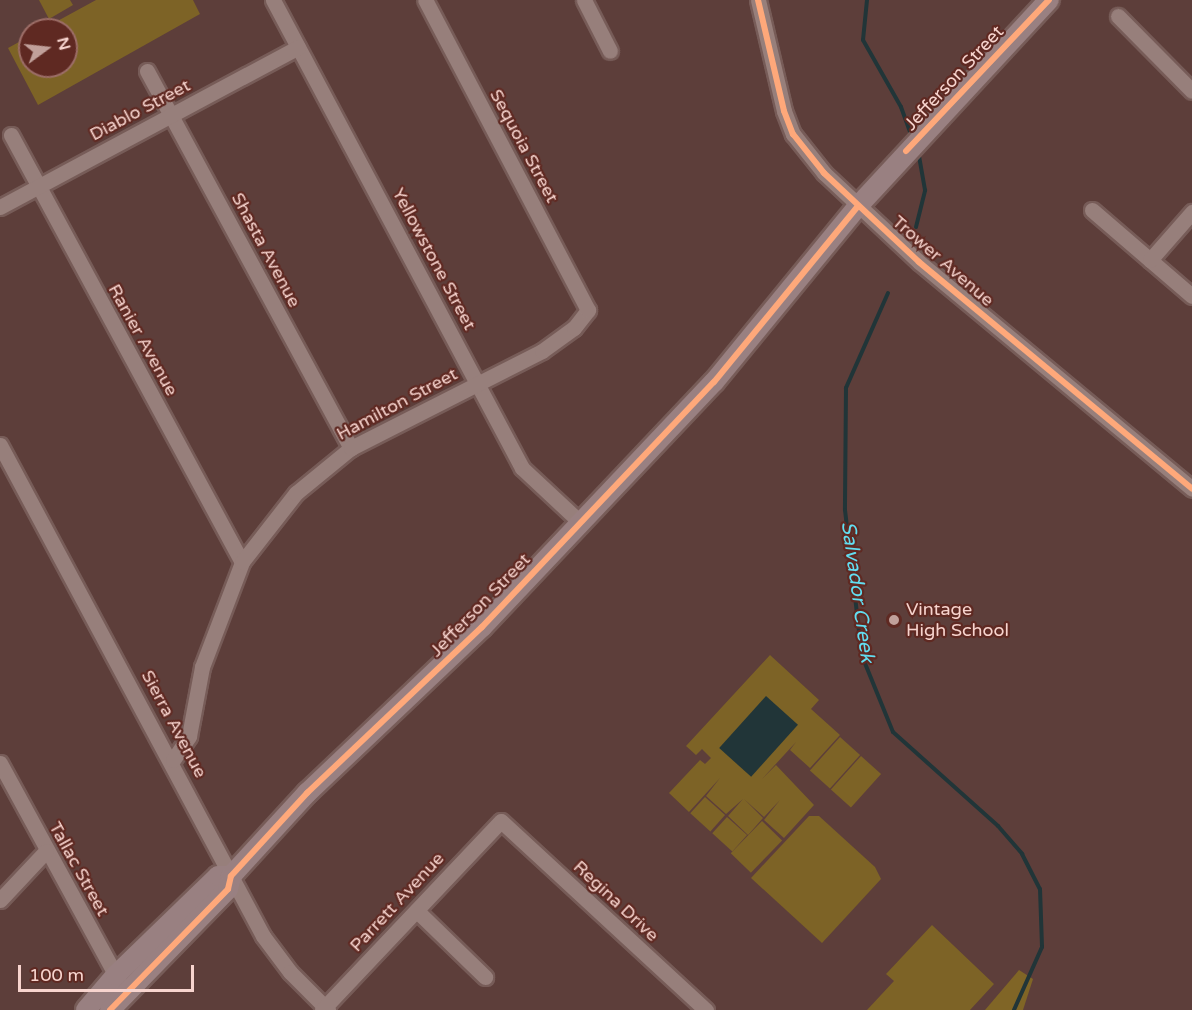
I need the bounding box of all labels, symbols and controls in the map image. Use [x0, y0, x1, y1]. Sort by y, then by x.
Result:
north arrow [18, 18, 78, 78]
street label: Jefferson Street [900, 21, 1008, 135]
text: N [52, 35, 75, 53]
street label: Diablo Street [86, 74, 194, 146]
street label: Sequoia Street [485, 86, 563, 206]
street label: Yellowstone Street [387, 184, 481, 334]
street label: Shasta Avenue [227, 189, 305, 311]
street label: Trower Avenue [888, 211, 998, 311]
street label: Ranier Avenue [103, 280, 183, 400]
street label: Hamilton Street [333, 363, 461, 445]
water label: Salvador Creek [835, 520, 879, 664]
street label: Jefferson Street [425, 549, 535, 661]
place label: Vintage High School [906, 599, 1009, 642]
marker: Vintage High School [887, 613, 901, 627]
street label: Sierra Avenue [137, 667, 211, 781]
street label: Tallac Street [44, 818, 114, 920]
street label: Parrett Avenue [345, 848, 449, 956]
street label: Regina Drive [569, 856, 663, 946]
scale bar [21, 953, 196, 991]
text: 100 m [29, 964, 84, 986]

